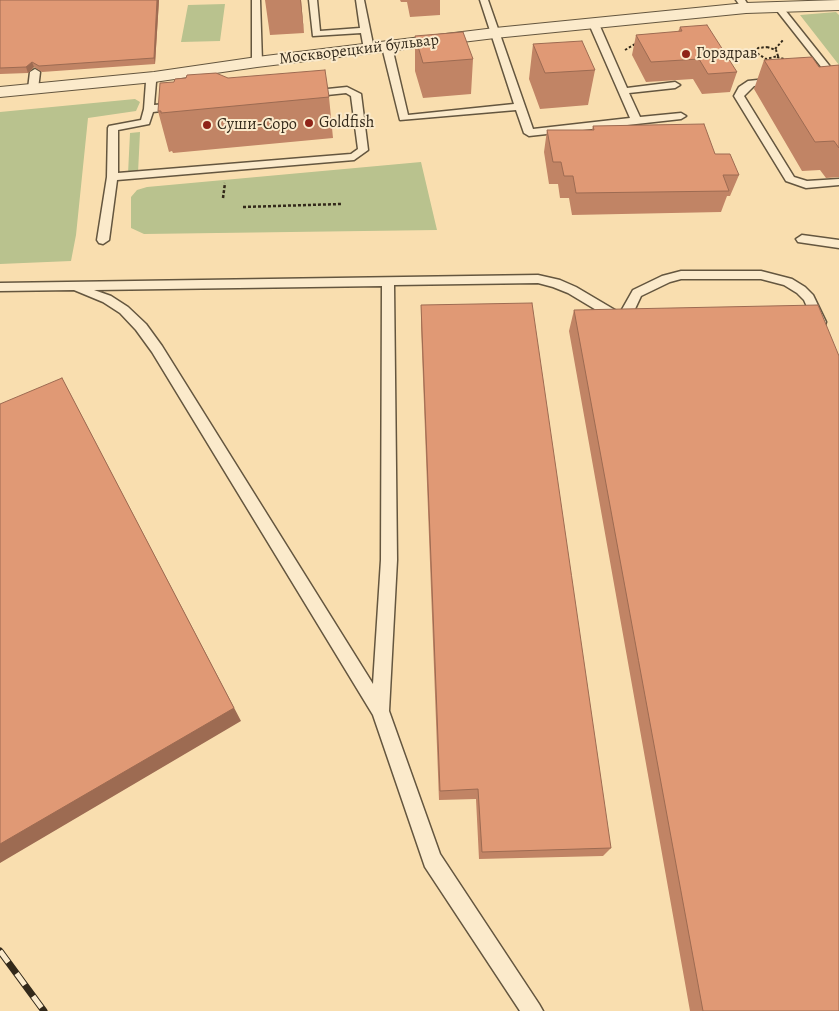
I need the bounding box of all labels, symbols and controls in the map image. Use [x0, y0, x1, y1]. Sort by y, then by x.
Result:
street label: Москворецкий бульвар [278, 31, 440, 69]
place label: Горздрав [696, 44, 757, 64]
marker: Горздрав [680, 48, 692, 60]
place label: Goldfish [319, 113, 374, 133]
place label: Суши-Соро [217, 115, 297, 135]
marker: Goldfish [303, 117, 315, 129]
marker: Суши-Соро [201, 119, 213, 131]

